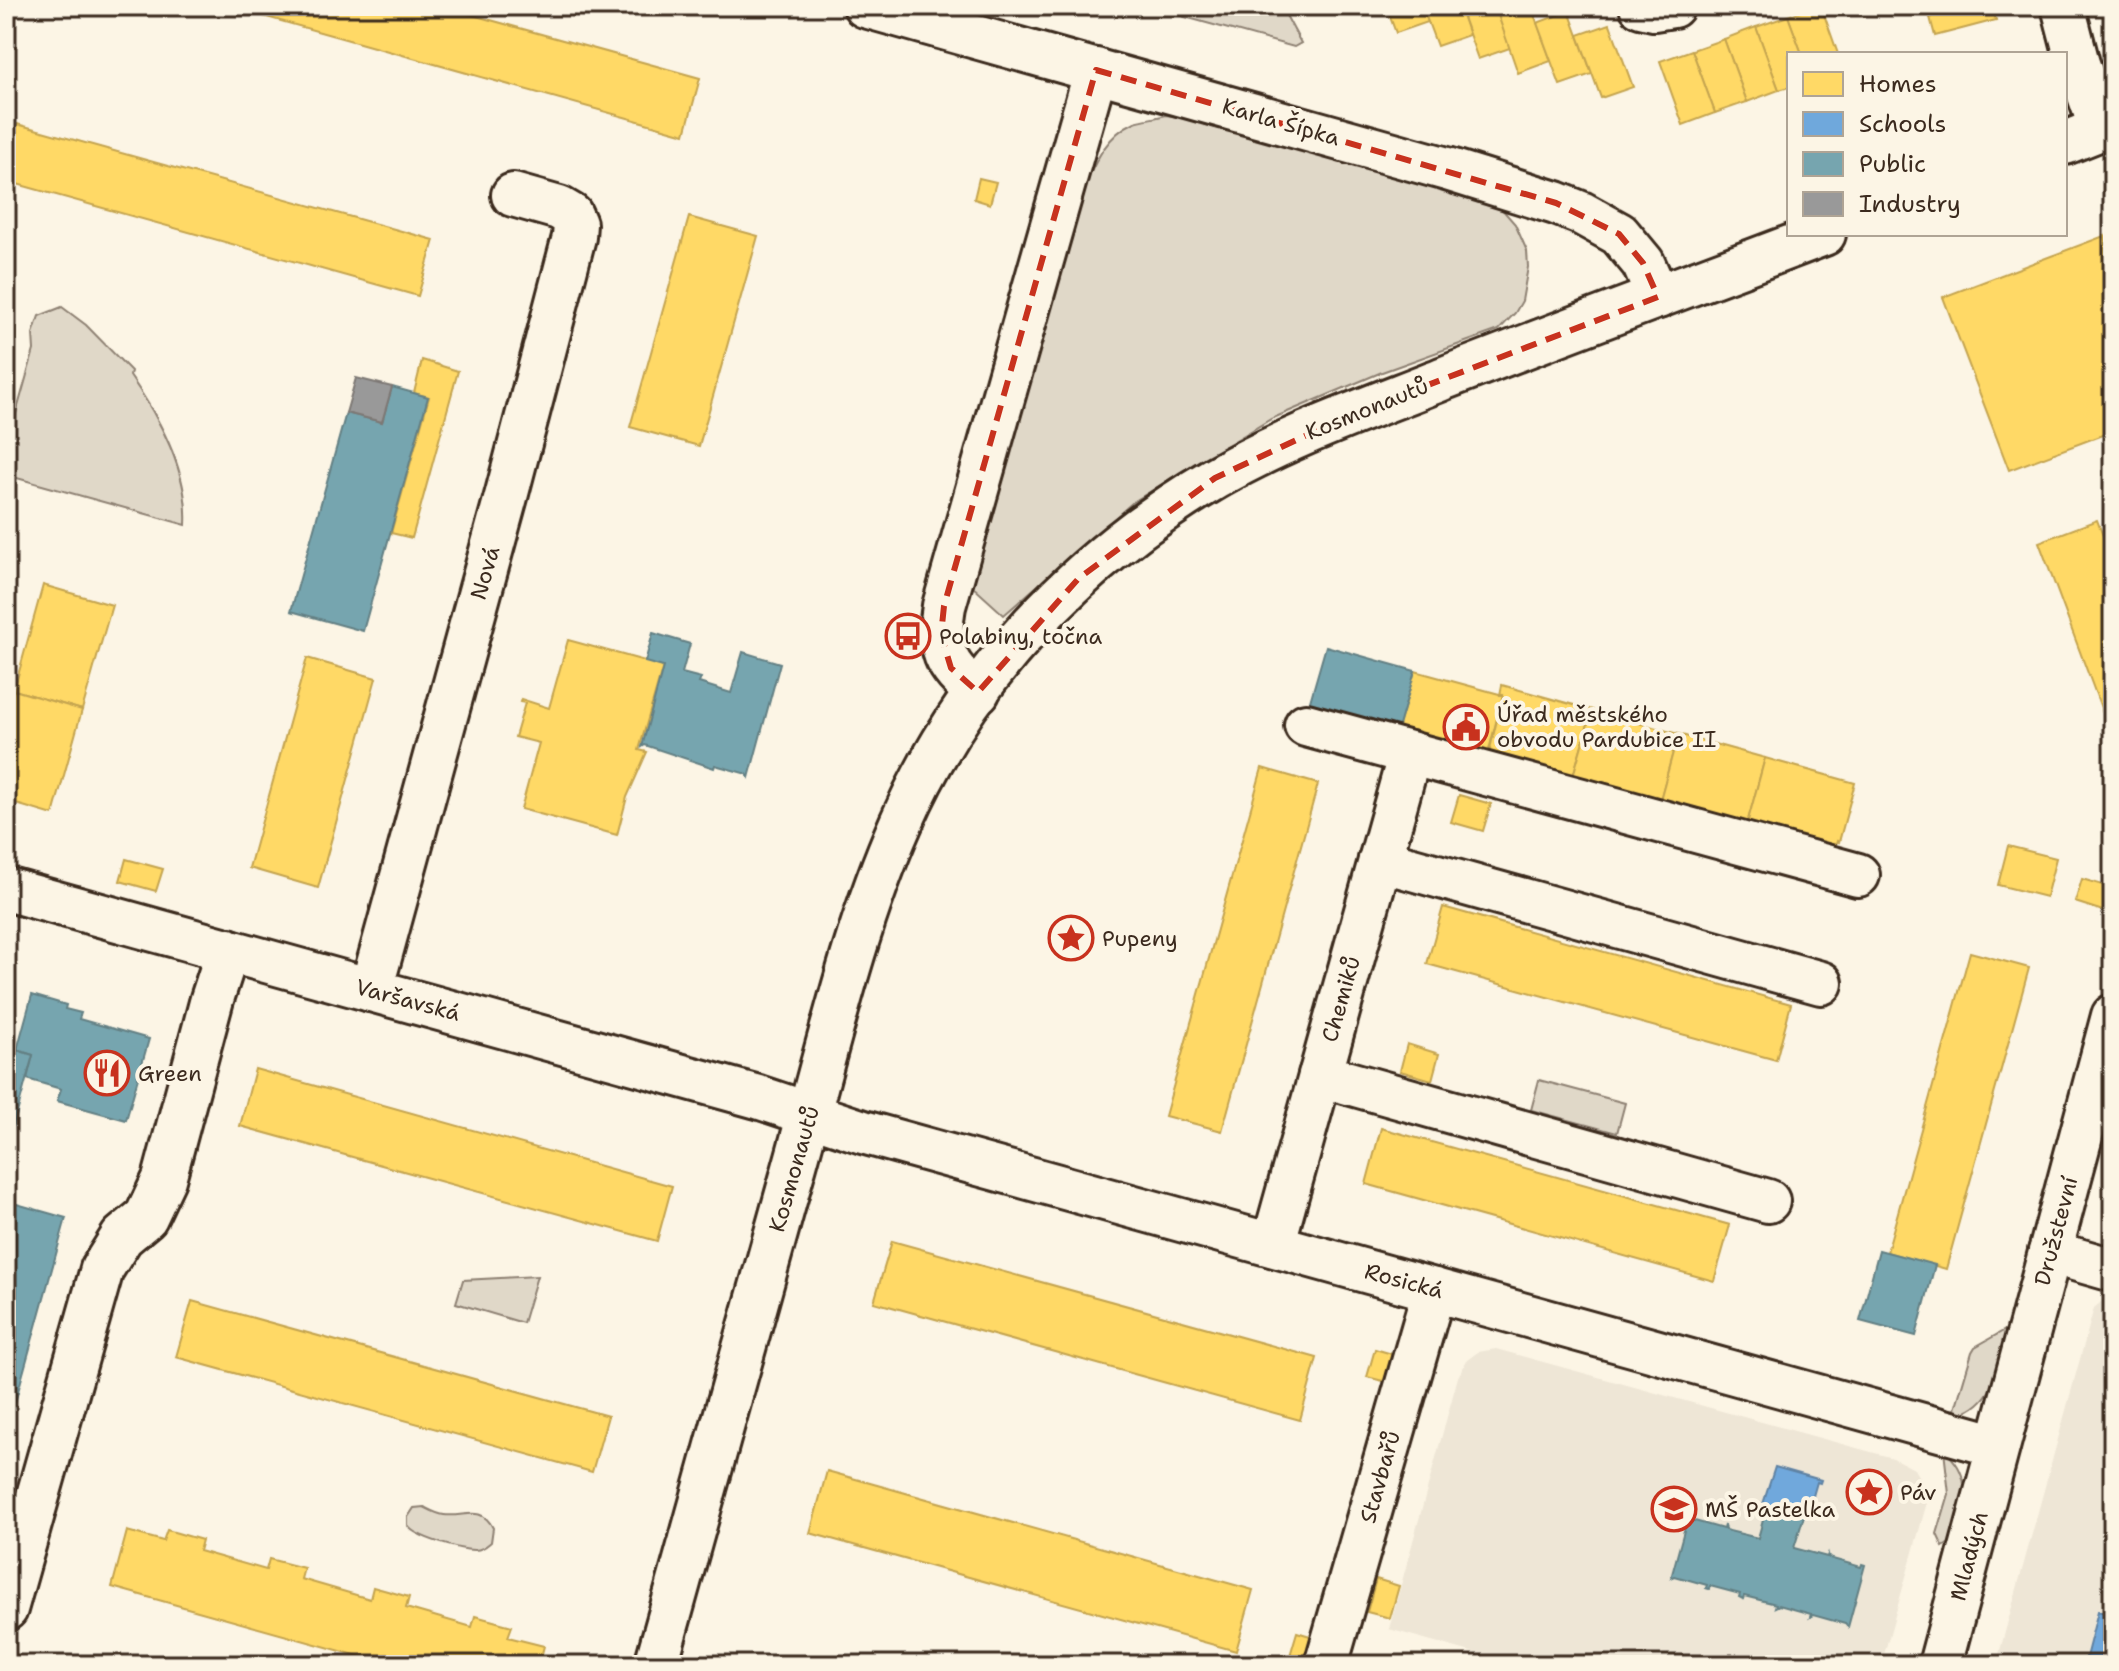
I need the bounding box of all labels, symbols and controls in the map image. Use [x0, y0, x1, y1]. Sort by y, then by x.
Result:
legend [1787, 52, 2067, 236]
text: Homes [1859, 68, 1937, 100]
street label: Karla Šípka [1219, 91, 1343, 153]
text: Schools [1859, 108, 1946, 140]
text: Public [1859, 148, 1926, 180]
text: Industry [1859, 188, 1961, 220]
street label: Kosmonautů [1301, 371, 1433, 447]
street label: Nová [464, 542, 507, 603]
bus stop icon: Polabiny, točna [884, 612, 932, 660]
place label: Polabiny, točna [939, 622, 1102, 651]
place label: Úřad městského obvodu Pardubice II [1497, 700, 1716, 754]
public building icon: Úřad městského obvodu Pardubice II [1442, 703, 1490, 751]
place icon: Pupeny [1047, 914, 1095, 962]
place label: Pupeny [1102, 924, 1178, 953]
street label: Chemiků [1315, 953, 1367, 1045]
street label: Varšavská [353, 972, 464, 1028]
restaurant icon: Green [83, 1049, 131, 1097]
place label: Green [138, 1059, 202, 1088]
street label: Kosmonautů [762, 1102, 826, 1236]
street label: Družstevní [2028, 1173, 2084, 1289]
street label: Rosická [1361, 1257, 1447, 1305]
street label: Stavbařů [1353, 1428, 1407, 1526]
place icon: Páv [1845, 1468, 1893, 1516]
place label: Páv [1900, 1478, 1937, 1507]
school or university icon: MŠ Pastelka [1650, 1485, 1698, 1533]
place label: MŠ Pastelka [1705, 1495, 1836, 1524]
street label: Mladých [1943, 1508, 1995, 1604]

